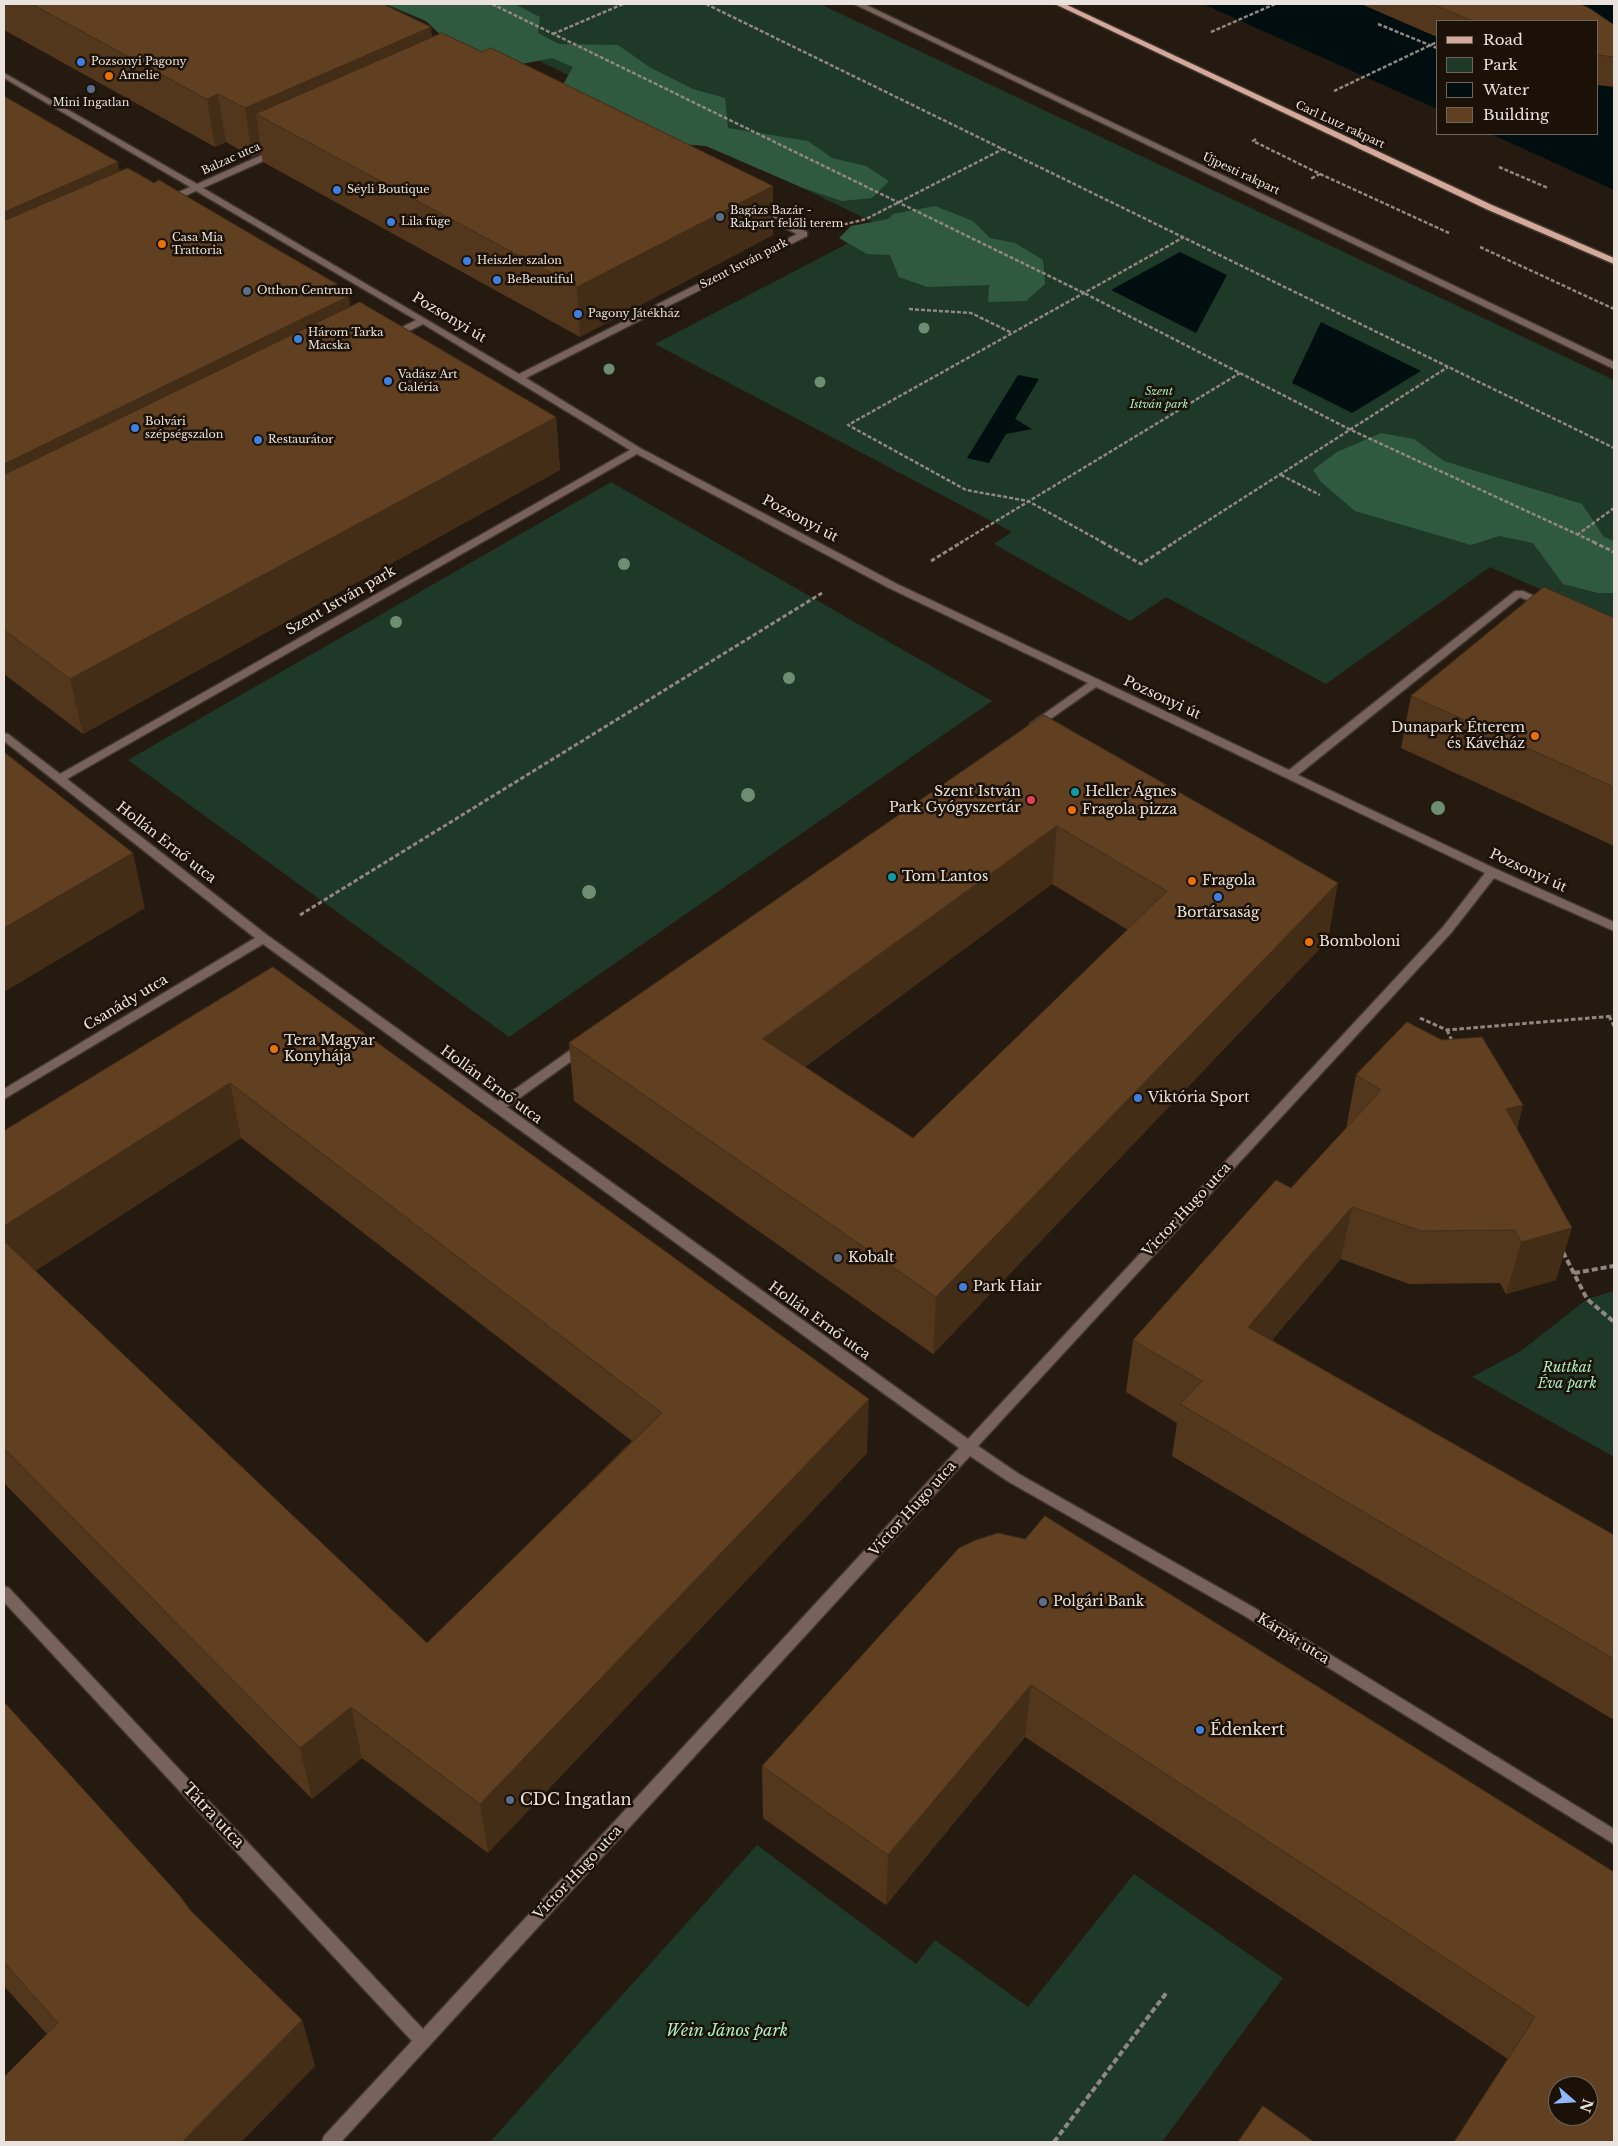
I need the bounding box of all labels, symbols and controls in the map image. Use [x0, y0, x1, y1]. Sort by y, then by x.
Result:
legend [1436, 20, 1598, 135]
text: Road [1483, 30, 1523, 49]
place label: Pozsonyi Pagony [91, 55, 187, 69]
text: Park [1483, 55, 1518, 74]
marker: Pozsonyi Pagony [75, 56, 87, 68]
place label: Amelie [119, 69, 159, 83]
marker: Amelie [103, 70, 115, 82]
text: Water [1483, 80, 1529, 99]
marker: Mini Ingatlan [85, 83, 97, 95]
place label: Mini Ingatlan [53, 96, 129, 110]
street label: Carl Lutz rakpart [1293, 99, 1387, 151]
text: Building [1483, 105, 1549, 124]
street label: Balzac utca [200, 140, 262, 178]
street label: Újpesti rakpart [1200, 150, 1282, 198]
place label: Séyli Boutique [347, 183, 429, 197]
marker: Séyli Boutique [331, 184, 343, 196]
place label: Bagázs Bazár - Rakpart felőli terem [730, 204, 843, 230]
marker: Bagázs Bazár - Rakpart felőli terem [714, 211, 726, 223]
place label: Lila füge [401, 215, 450, 229]
marker: Lila füge [385, 216, 397, 228]
place label: Casa Mia Trattoria [172, 231, 223, 257]
street label: Szent István park [698, 236, 790, 292]
marker: Casa Mia Trattoria [156, 238, 168, 250]
place label: Heiszler szalon [477, 254, 562, 268]
marker: Heiszler szalon [461, 255, 473, 267]
place label: BeBeautiful [507, 273, 573, 287]
marker: BeBeautiful [491, 274, 503, 286]
place label: Otthon Centrum [257, 284, 353, 298]
marker: Otthon Centrum [241, 285, 253, 297]
street label: Pozsonyi út [409, 289, 489, 347]
place label: Pagony Játékház [588, 307, 680, 321]
marker: Pagony Játékház [572, 308, 584, 320]
place label: Három Tarka Macska [308, 326, 383, 352]
marker: Három Tarka Macska [292, 333, 304, 345]
place label: Vadász Art Galéria [398, 368, 457, 394]
marker: Vadász Art Galéria [382, 375, 394, 387]
park label: Szent István park [1130, 385, 1188, 411]
place label: Bolvári szépségszalon [145, 415, 223, 441]
marker: Bolvári szépségszalon [129, 422, 141, 434]
place label: Restaurátor [268, 433, 333, 447]
marker: Restaurátor [252, 434, 264, 446]
street label: Pozsonyi út [759, 492, 841, 546]
street label: Szent István park [283, 563, 399, 639]
street label: Pozsonyi út [1121, 673, 1203, 723]
place label: Dunapark Étterem és Kávéház [1391, 720, 1525, 752]
marker: Dunapark Étterem és Kávéház [1529, 730, 1541, 742]
place label: Szent István Park Gyógyszertár [889, 784, 1021, 816]
place label: Heller Ágnes [1085, 784, 1177, 800]
marker: Heller Ágnes [1069, 786, 1081, 798]
marker: Szent István Park Gyógyszertár [1025, 794, 1037, 806]
street label: Hollán Ernő utca [113, 799, 219, 887]
place label: Fragola pizza [1082, 802, 1177, 818]
marker: Fragola pizza [1066, 804, 1078, 816]
street label: Pozsonyi út [1487, 846, 1569, 896]
place label: Tom Lantos [902, 869, 988, 885]
marker: Tom Lantos [886, 871, 898, 883]
place label: Fragola [1202, 873, 1255, 889]
marker: Fragola [1186, 875, 1198, 887]
marker: Bortársaság [1212, 891, 1224, 903]
place label: Bortársaság [1177, 905, 1259, 921]
place label: Bomboloni [1319, 934, 1400, 950]
marker: Bomboloni [1303, 936, 1315, 948]
street label: Csanády utca [81, 971, 171, 1035]
place label: Tera Magyar Konyhája [284, 1033, 375, 1066]
street label: Hollán Ernő utca [437, 1042, 545, 1128]
marker: Tera Magyar Konyhája [268, 1043, 280, 1055]
place label: Viktória Sport [1148, 1090, 1250, 1106]
marker: Viktória Sport [1132, 1092, 1144, 1104]
street label: Victor Hugo utca [1139, 1160, 1235, 1260]
place label: Kobalt [848, 1250, 894, 1266]
marker: Kobalt [832, 1252, 844, 1264]
street label: Hollán Ernő utca [765, 1278, 873, 1364]
place label: Park Hair [973, 1279, 1042, 1295]
marker: Park Hair [957, 1281, 969, 1293]
park label: Ruttkai Éva park [1537, 1360, 1597, 1392]
street label: Victor Hugo utca [866, 1458, 960, 1560]
place label: Polgári Bank [1053, 1594, 1144, 1610]
marker: Polgári Bank [1037, 1596, 1049, 1608]
street label: Kárpát utca [1254, 1610, 1332, 1668]
place label: Édenkert [1210, 1720, 1285, 1740]
marker: Édenkert [1194, 1724, 1206, 1736]
street label: Tátra utca [178, 1780, 248, 1852]
place label: CDC Ingatlan [520, 1790, 632, 1810]
marker: CDC Ingatlan [504, 1794, 516, 1806]
street label: Victor Hugo utca [530, 1823, 626, 1923]
park label: Wein János park [666, 2021, 788, 2041]
north arrow [1548, 2076, 1598, 2126]
text: N [1576, 2096, 1597, 2115]

